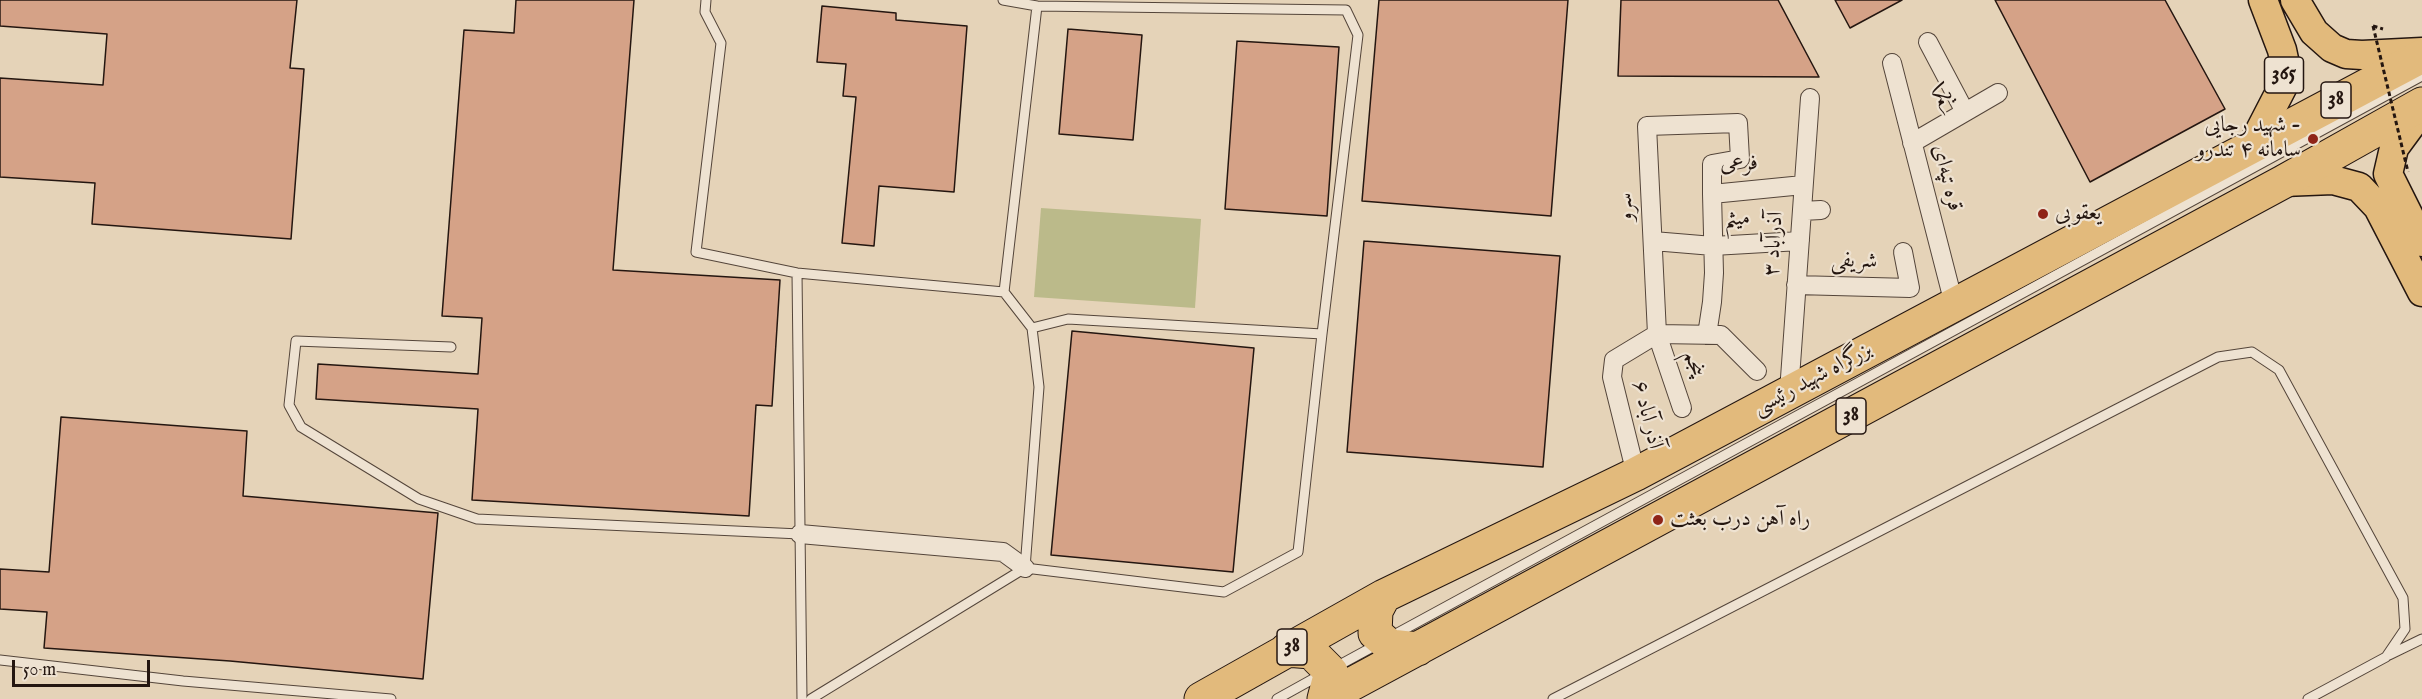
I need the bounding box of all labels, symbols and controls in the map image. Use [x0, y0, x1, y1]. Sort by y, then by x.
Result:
road number: 365 [2264, 57, 2304, 93]
street label: یکم [1928, 81, 1958, 113]
road number: 38 [2321, 82, 2351, 118]
place label: شهید رجایی - سامانه ۴ تندرو [2196, 113, 2301, 164]
marker: شهید رجایی - سامانه ۴ تندرو [2306, 132, 2320, 146]
street label: قره تپه‌ای [1925, 142, 1967, 214]
street label: فرعی [1720, 151, 1758, 179]
street label: سرو [1613, 192, 1641, 222]
place label: یعقوبی [2055, 201, 2101, 227]
street label: میثم [1723, 206, 1751, 234]
marker: یعقوبی [2036, 207, 2050, 221]
street label: ۳ آذرآباد [1760, 211, 1790, 277]
street label: شریفی [1830, 248, 1878, 276]
street label: بزرگراه شهید رئیسی [1749, 338, 1877, 422]
street label: پنجم [1676, 347, 1710, 381]
street label: آذر آباد ۶ [1625, 378, 1667, 452]
road number: 38 [1836, 398, 1866, 434]
place label: راه آهن درب بعثت [1670, 507, 1810, 533]
marker: راه آهن درب بعثت [1651, 513, 1665, 527]
road number: 38 [1277, 629, 1307, 665]
scale bar [15, 648, 153, 686]
text: 50 m [23, 659, 56, 682]

